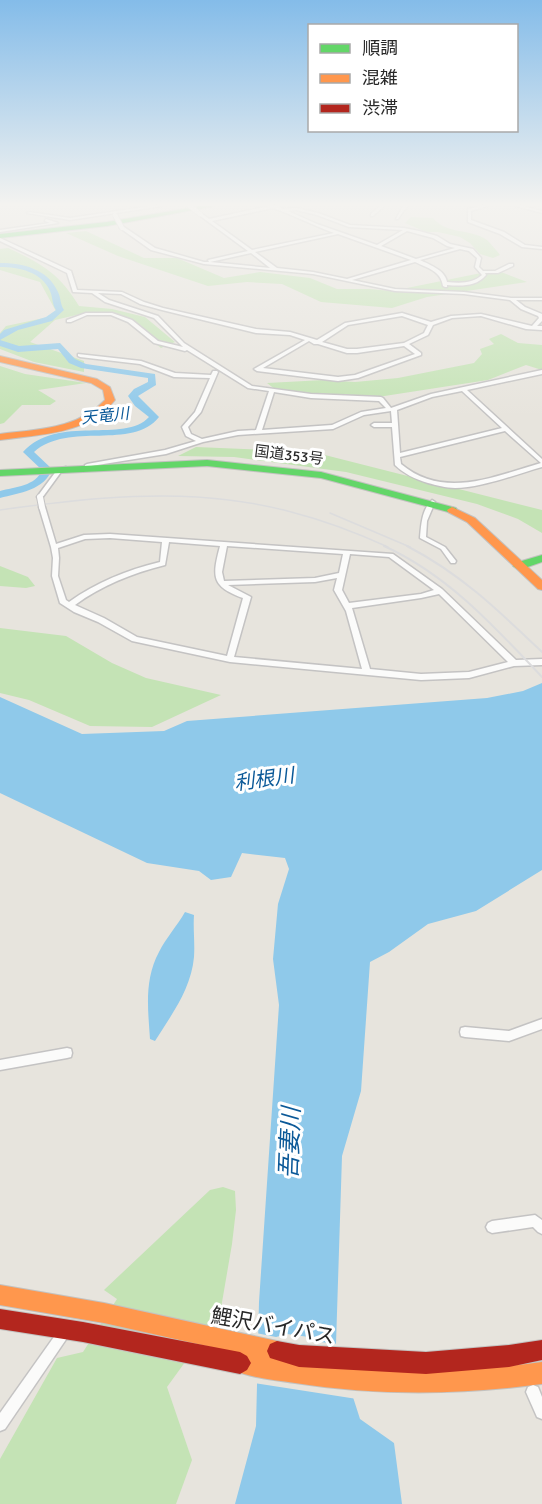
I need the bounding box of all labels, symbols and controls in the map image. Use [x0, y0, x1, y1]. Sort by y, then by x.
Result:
legend [308, 24, 518, 132]
text: 順調 [362, 37, 398, 59]
text: 混雑 [362, 67, 398, 89]
text: 渋滞 [362, 97, 398, 119]
water label: 天竜川 [80, 403, 132, 428]
street label: 国道353号 [254, 442, 324, 468]
water label: 利根川 [233, 763, 297, 796]
water label: 吾妻川 [274, 1104, 306, 1180]
street label: 鯉沢バイパス [209, 1302, 337, 1350]

